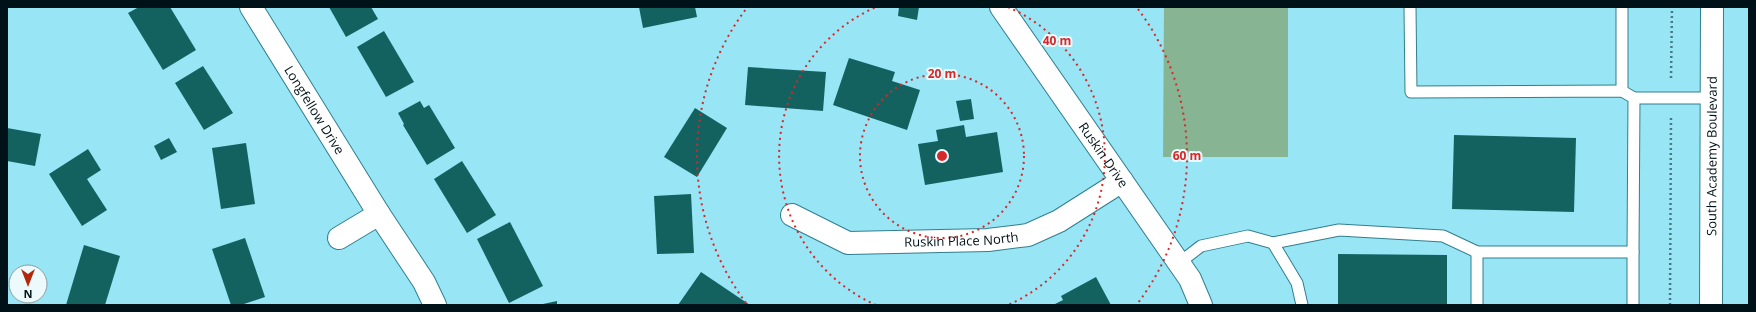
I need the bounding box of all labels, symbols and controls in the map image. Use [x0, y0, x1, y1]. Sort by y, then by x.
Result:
text: 40 m [1043, 32, 1071, 49]
street label: Longfellow Drive [280, 62, 349, 158]
text: 20 m [928, 65, 956, 82]
street label: South Academy Boulevard [1702, 76, 1721, 236]
street label: Ruskin Drive [1075, 119, 1133, 191]
text: 60 m [1173, 147, 1201, 164]
centre of rings [935, 149, 949, 163]
street label: Ruskin Place North [904, 227, 1020, 251]
north arrow [8, 264, 48, 304]
text: N [24, 287, 32, 302]

